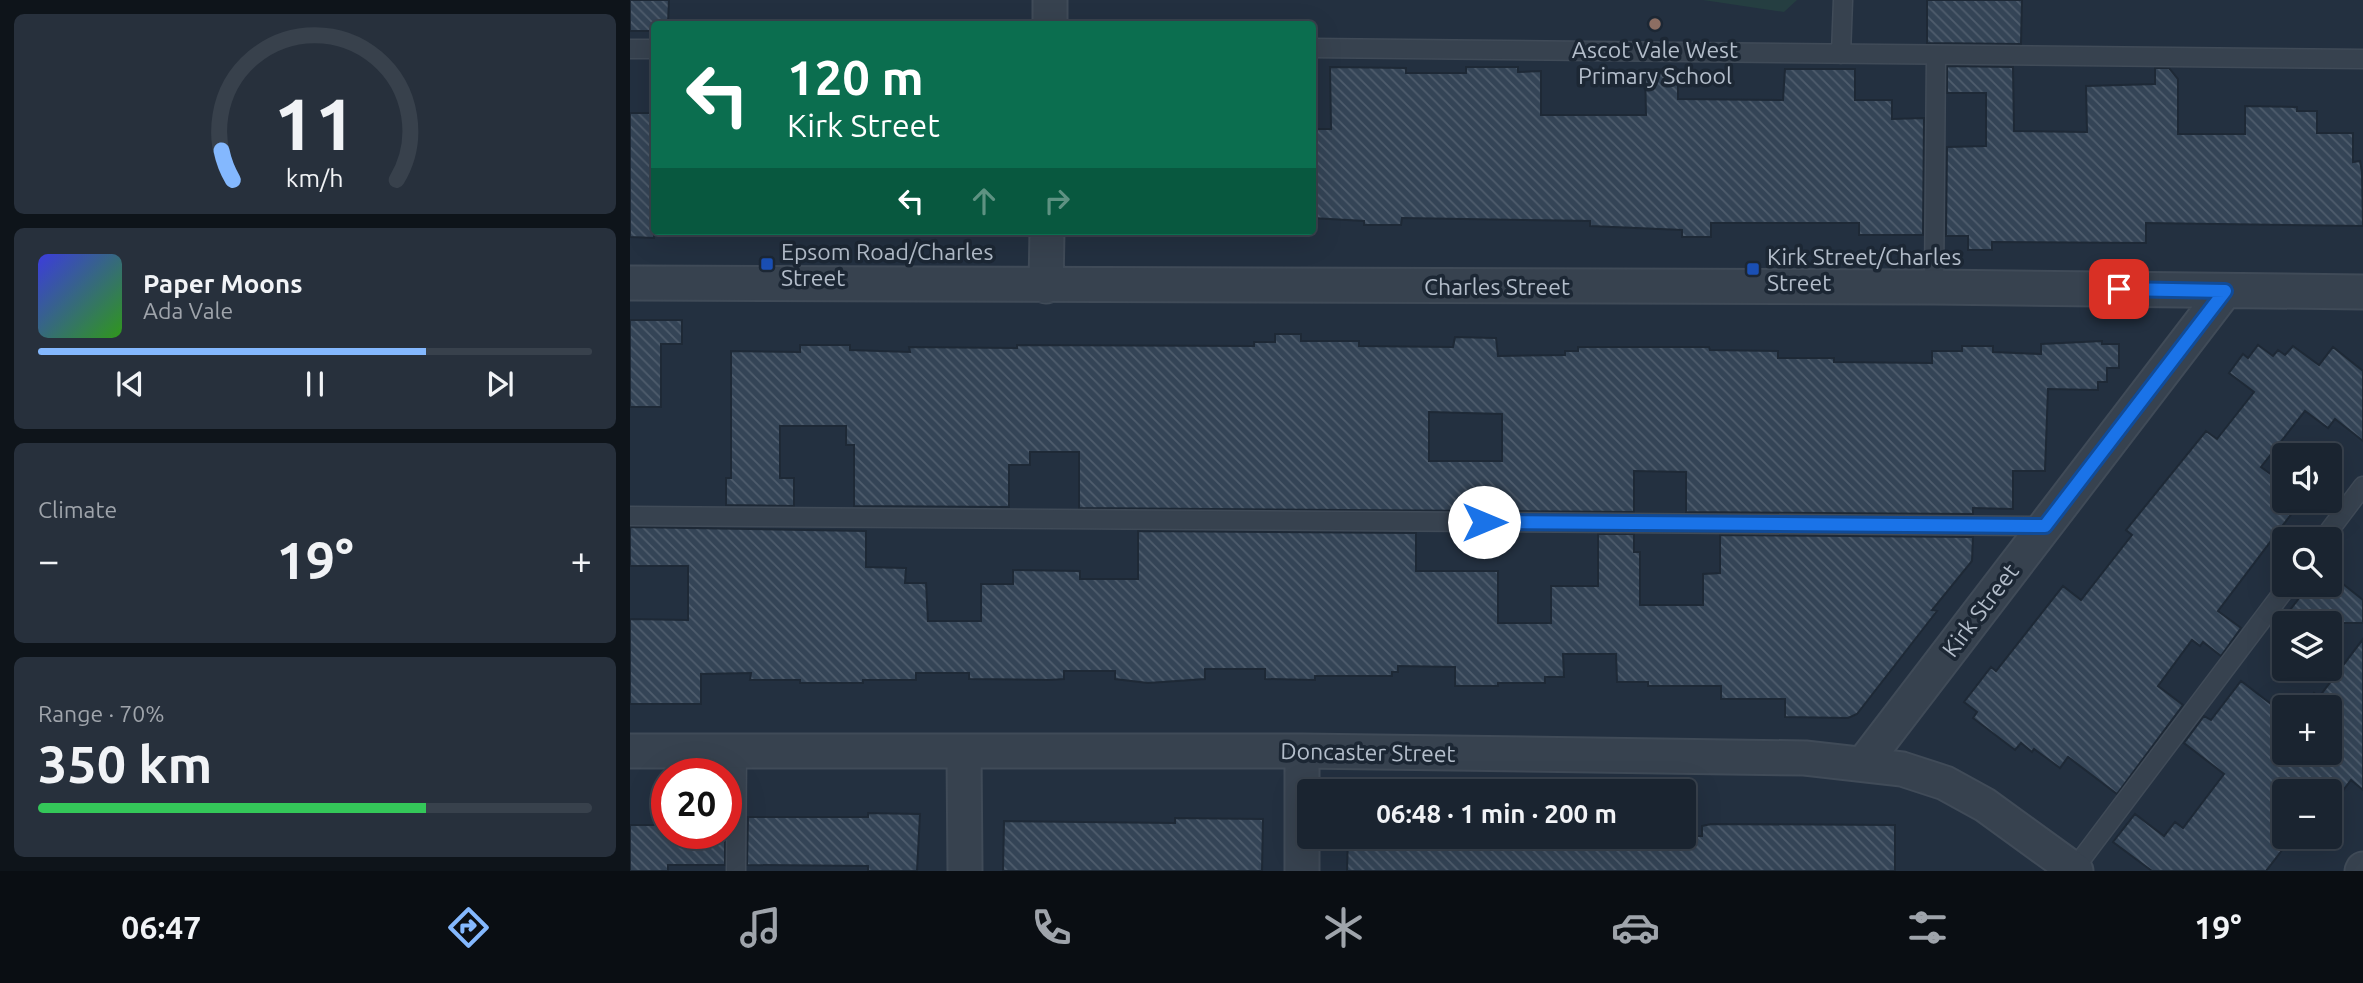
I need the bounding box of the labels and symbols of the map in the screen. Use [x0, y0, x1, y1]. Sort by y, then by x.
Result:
marker: Ascot Vale West Primary School [1647, 16, 1663, 32]
place label: Ascot Vale West Primary School [1572, 37, 1738, 88]
place label: Epsom Road/Charles Street [781, 239, 993, 290]
place label: Kirk Street/Charles Street [1767, 244, 1961, 295]
marker: Epsom Road/Charles Street [759, 256, 775, 272]
pin [2089, 259, 2149, 319]
marker: Kirk Street/Charles Street [1745, 261, 1761, 277]
street label: Charles Street [1424, 274, 1570, 299]
position arrow [1447, 485, 1521, 559]
street label: Kirk Street [1937, 559, 2023, 661]
street label: Doncaster Street [1280, 738, 1456, 766]
speed limit sign: 20 [651, 758, 742, 849]

